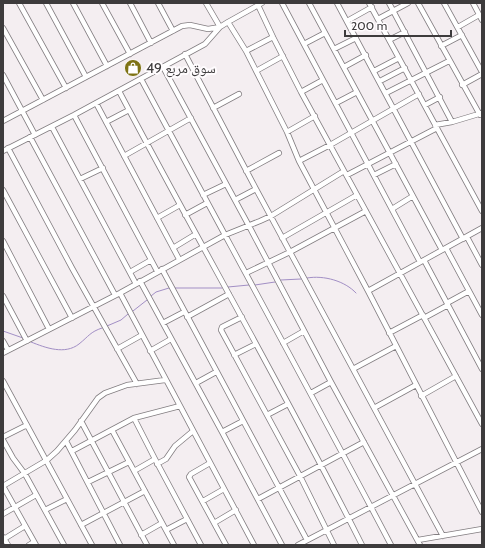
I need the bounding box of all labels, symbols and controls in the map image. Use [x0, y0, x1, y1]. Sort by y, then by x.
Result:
scale bar [345, 12, 451, 38]
text: 200 m [351, 18, 387, 33]
shop icon: سوق مربع 49 [123, 58, 143, 78]
place label: سوق مربع 49 [146, 59, 216, 78]

